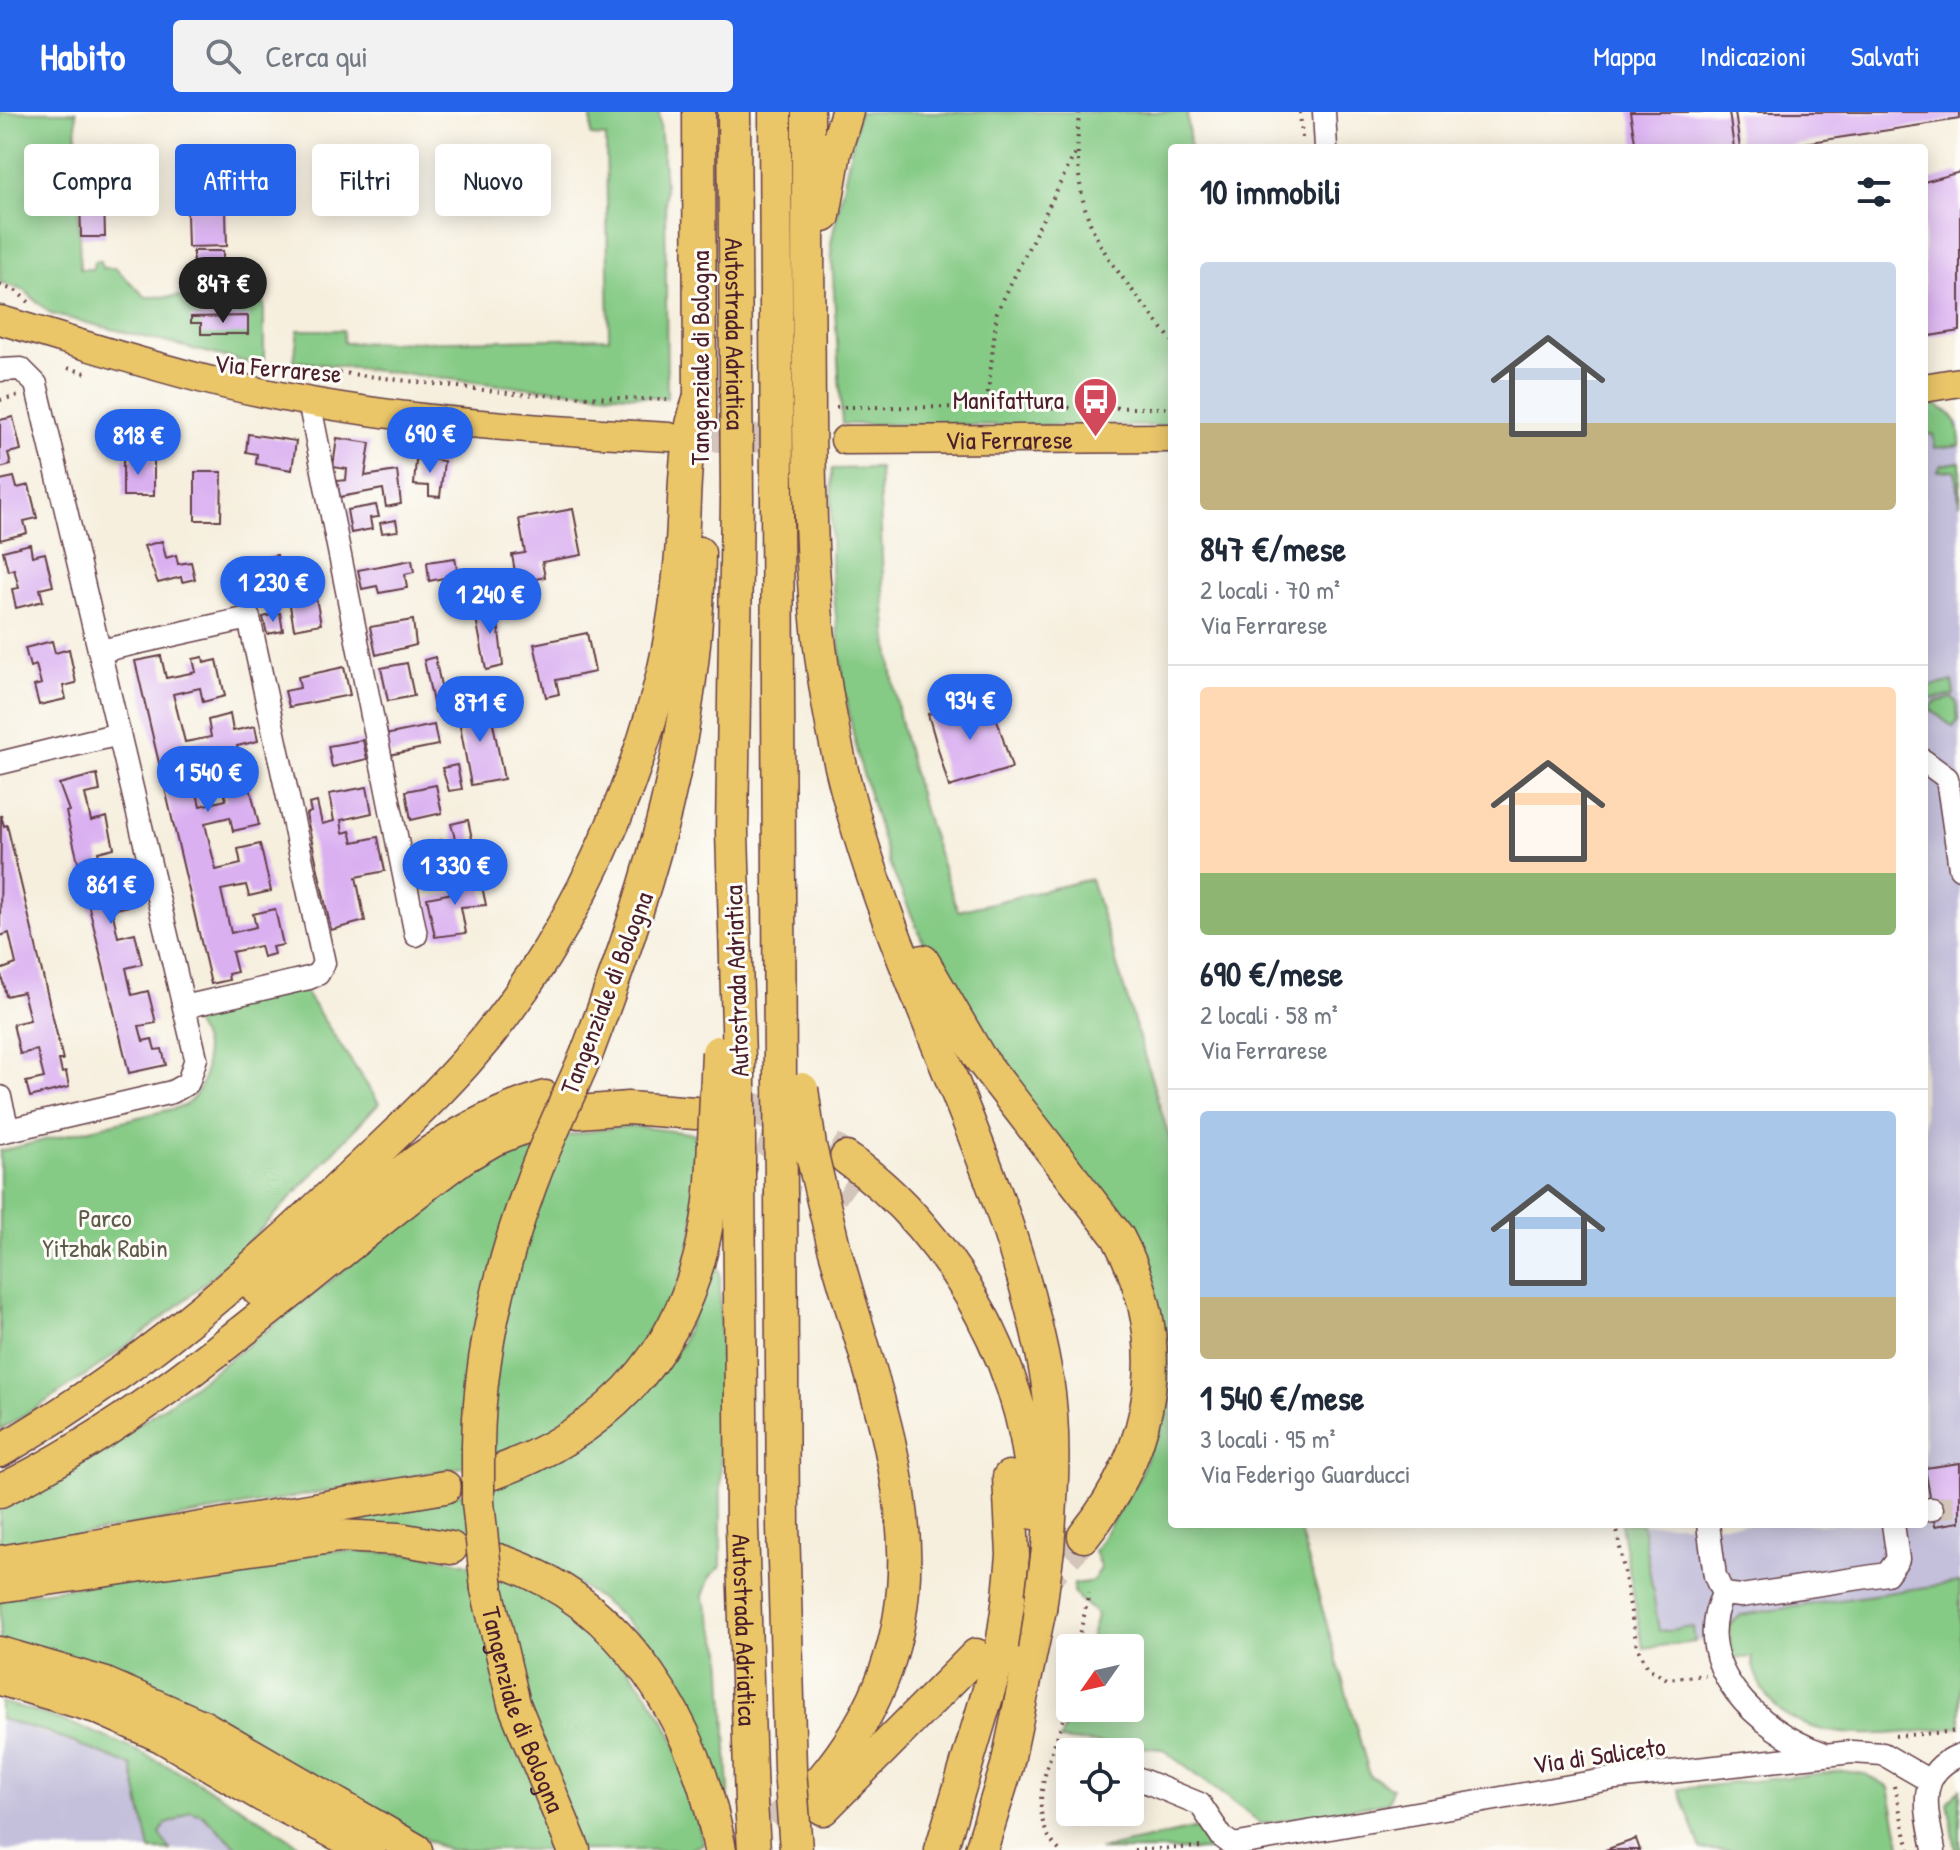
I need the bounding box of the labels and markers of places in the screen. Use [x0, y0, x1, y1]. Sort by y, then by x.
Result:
pin: 847 € [167, 257, 279, 325]
bus stop icon: Manifattura [1071, 375, 1119, 438]
place label: Manifattura [953, 382, 1064, 417]
pin: 690 € [374, 407, 486, 475]
pin: 818 € [82, 409, 194, 477]
pin: 1 230 € [199, 556, 347, 624]
pin: 1 240 € [416, 568, 564, 636]
pin: 934 € [914, 674, 1026, 742]
pin: 871 € [424, 676, 536, 744]
pin: 1 540 € [134, 746, 282, 814]
pin: 1 330 € [381, 839, 529, 907]
pin: 861 € [55, 858, 167, 926]

